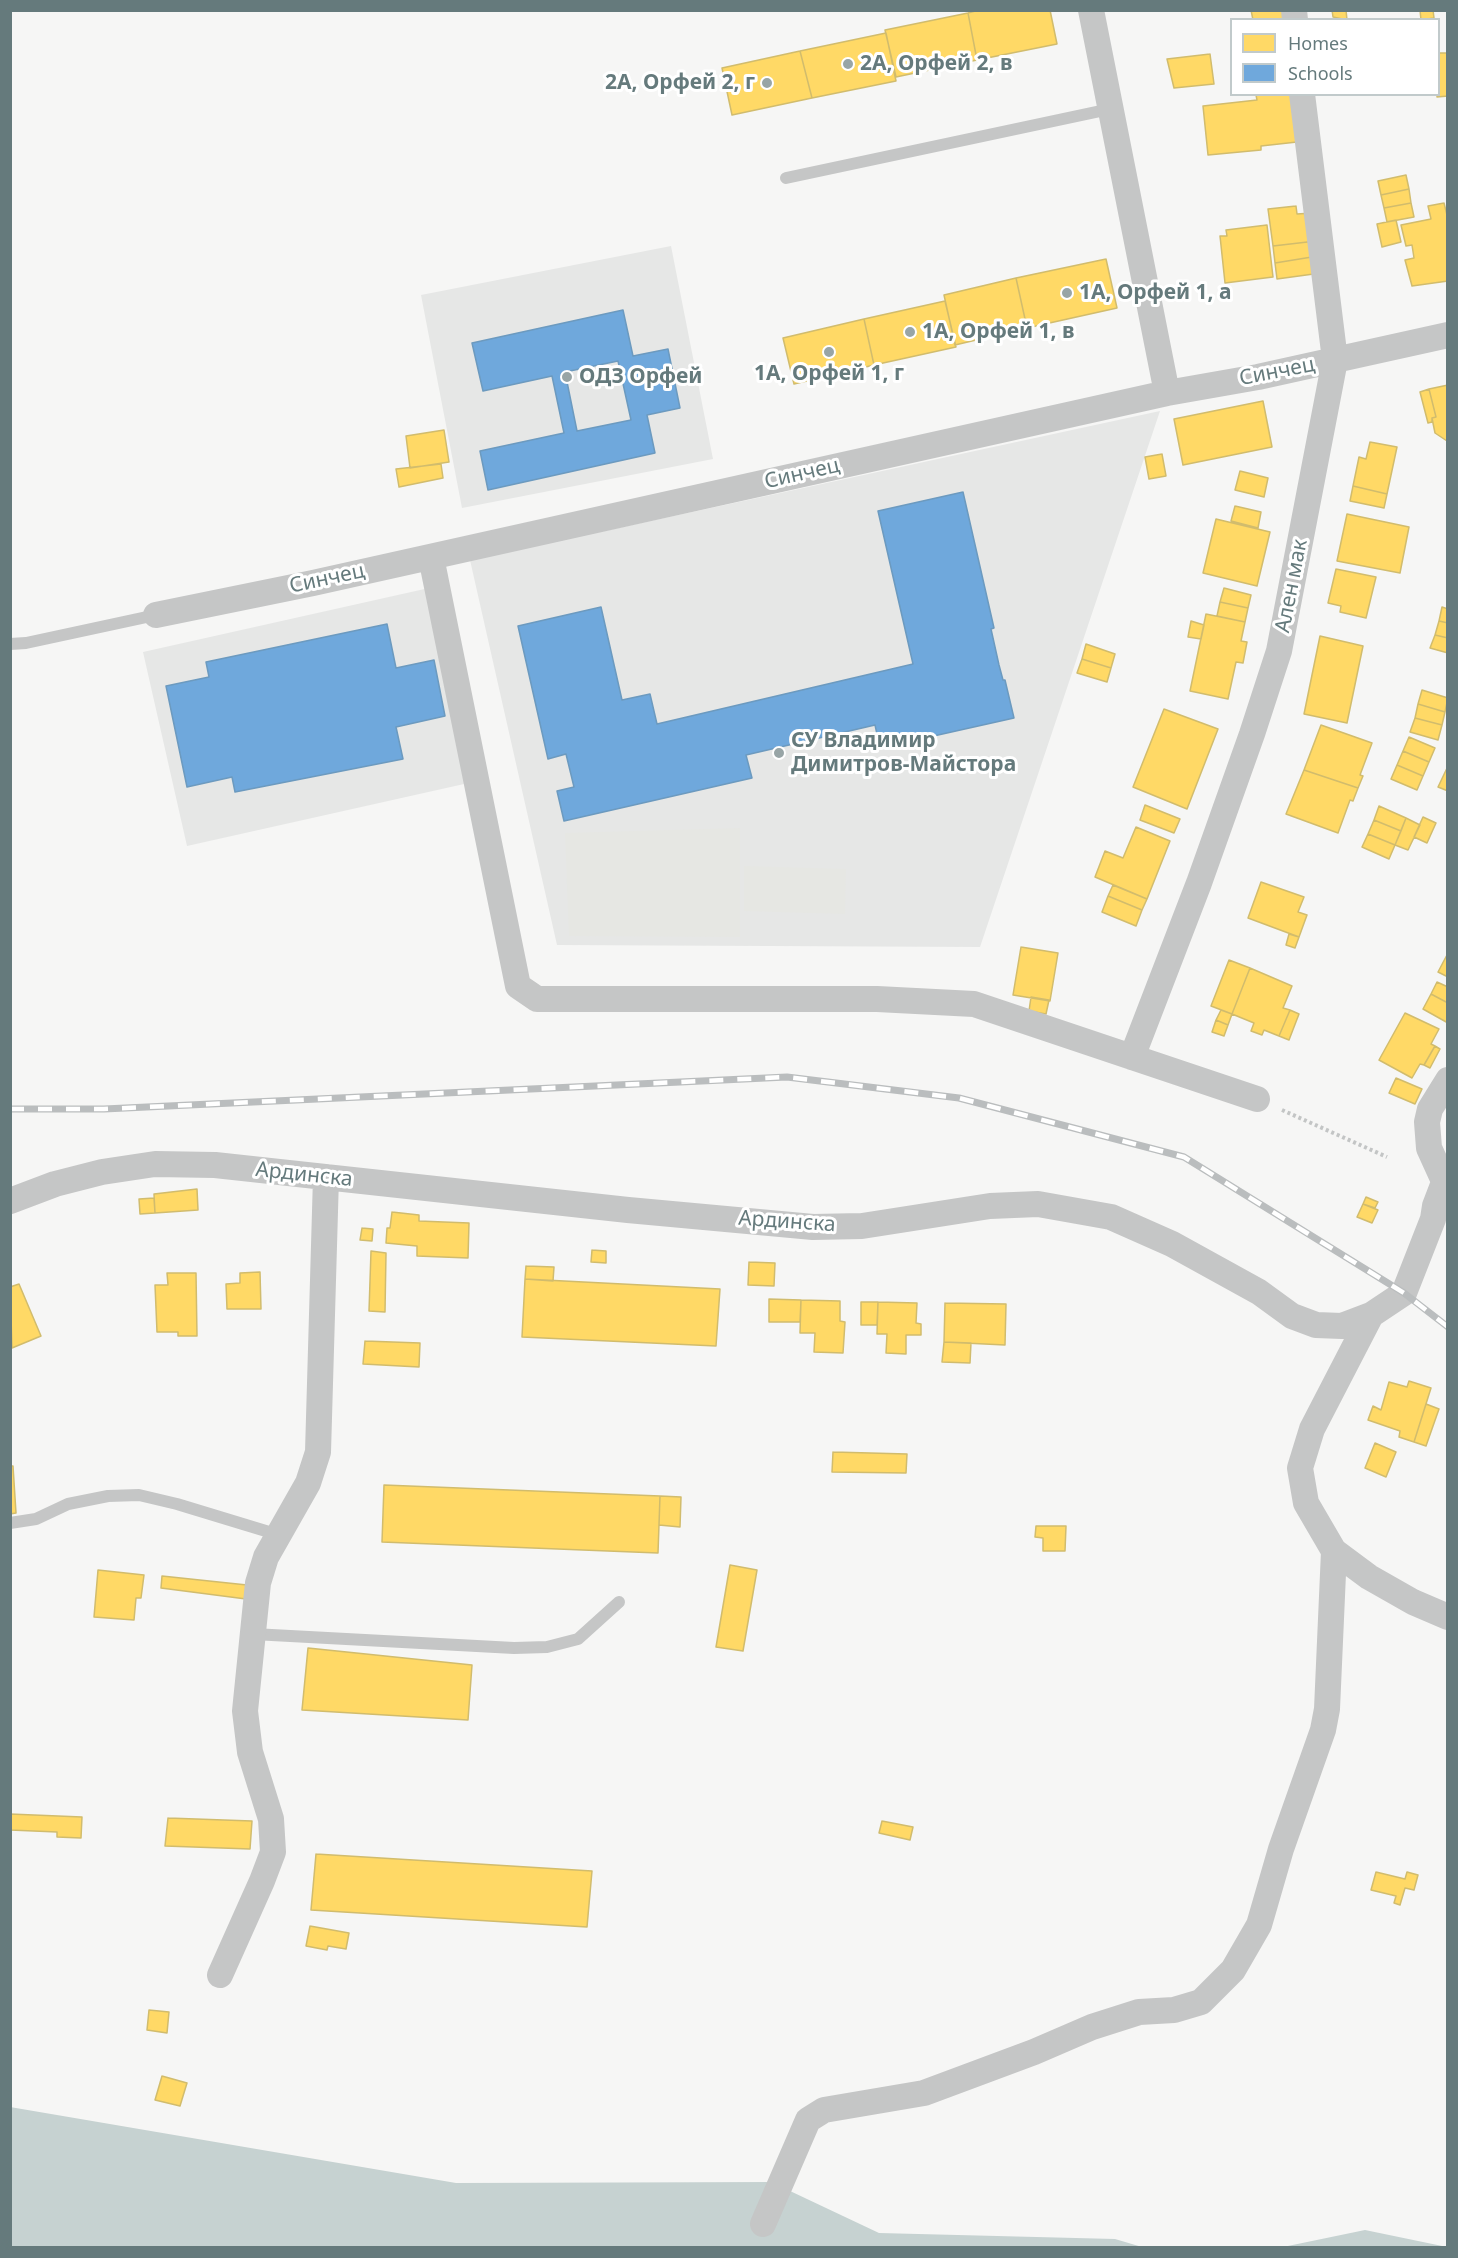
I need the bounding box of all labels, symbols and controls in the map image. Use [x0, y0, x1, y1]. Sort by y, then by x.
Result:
legend [1230, 18, 1440, 96]
text: Homes [1288, 31, 1348, 55]
place label: 2А, Орфей 2, в [860, 51, 1013, 77]
marker: 2А, Орфей 2, в [841, 57, 855, 71]
text: Schools [1288, 61, 1353, 85]
place label: 2А, Орфей 2, г [605, 70, 755, 96]
marker: 2А, Орфей 2, г [760, 76, 774, 90]
place label: 1А, Орфей 1, а [1079, 280, 1232, 306]
marker: 1А, Орфей 1, а [1060, 286, 1074, 300]
place label: 1А, Орфей 1, в [922, 319, 1075, 345]
marker: 1А, Орфей 1, в [903, 325, 917, 339]
marker: 1А, Орфей 1, г [822, 345, 836, 359]
street label: Синчец [1237, 352, 1317, 392]
place label: 1А, Орфей 1, г [754, 361, 904, 387]
place label: ОДЗ Орфей [579, 364, 702, 390]
marker: ОДЗ Орфей [560, 370, 574, 384]
street label: Синчец [762, 453, 842, 495]
street label: Ален мак [1271, 537, 1313, 635]
street label: Синчец [287, 559, 367, 599]
place label: СУ Владимир Димитров-Майстора [791, 728, 1016, 778]
marker: СУ Владимир Димитров-Майстора [772, 746, 786, 760]
street label: Ардинска [254, 1157, 354, 1193]
street label: Ардинска [738, 1206, 836, 1238]

